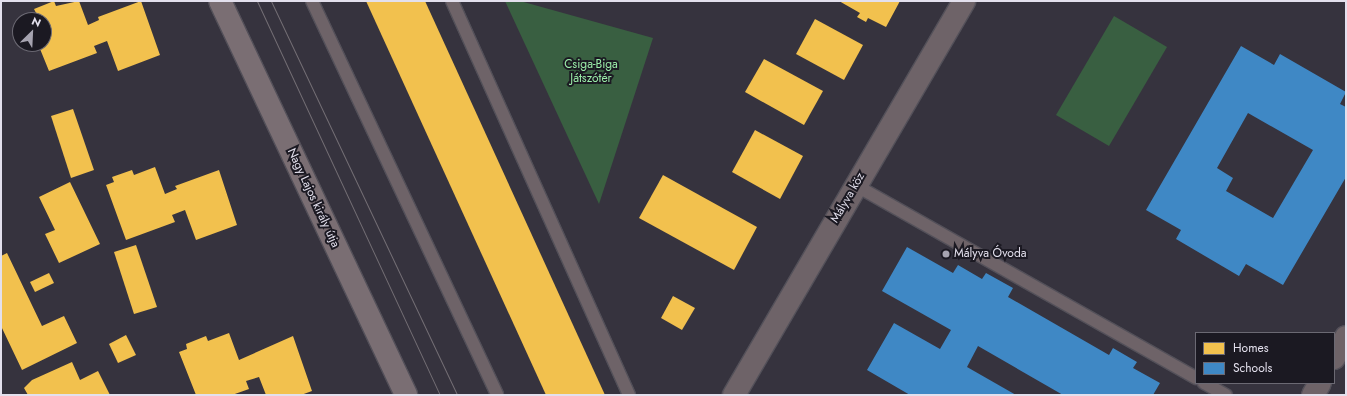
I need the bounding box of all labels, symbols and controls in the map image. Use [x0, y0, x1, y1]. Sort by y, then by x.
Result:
north arrow [12, 12, 52, 52]
text: N [29, 13, 44, 31]
park label: Csiga-Biga Játszótér [564, 58, 618, 86]
street label: Nagy Lajos király útja [284, 146, 342, 250]
street label: Mályva köz [828, 170, 868, 226]
place label: Mályva Óvoda [954, 247, 1027, 261]
marker: Mályva Óvoda [941, 249, 951, 259]
legend [1195, 332, 1335, 384]
text: Homes [1233, 339, 1269, 357]
text: Schools [1233, 359, 1272, 377]

